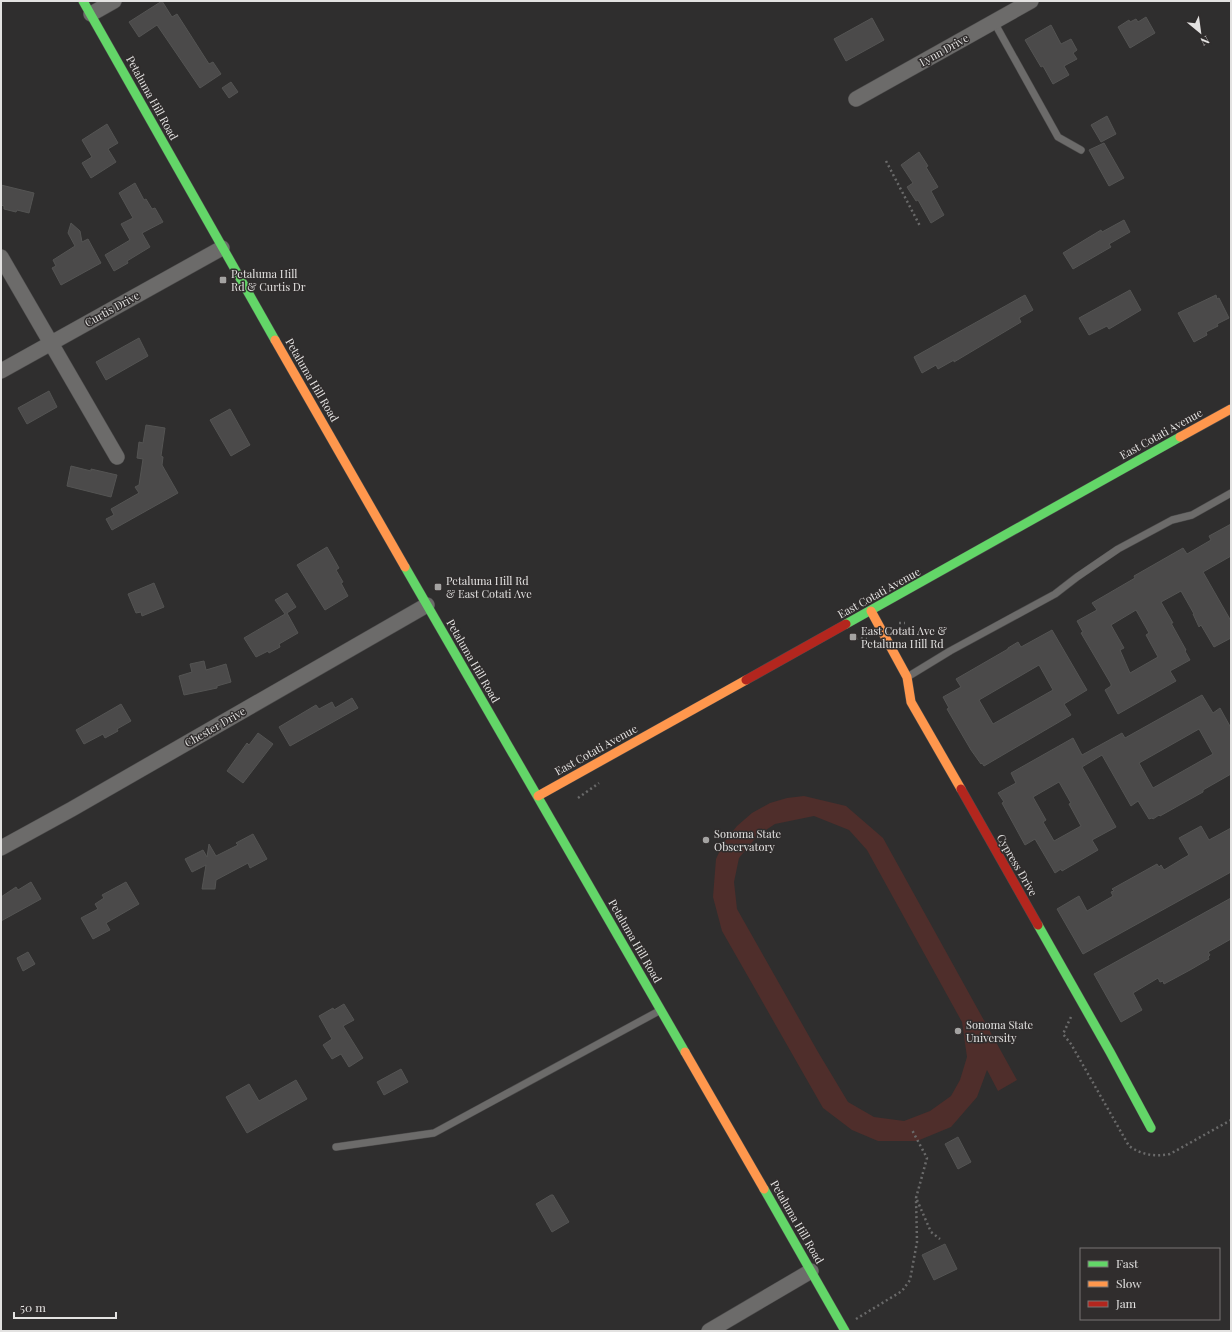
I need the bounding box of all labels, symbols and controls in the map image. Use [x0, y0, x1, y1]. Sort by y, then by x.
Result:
north arrow [1180, 12, 1220, 52]
street label: Lynn Drive [916, 30, 971, 69]
text: N [1198, 33, 1212, 50]
street label: Petaluma Hill Road [123, 53, 182, 143]
place label: Petaluma Hill Rd & Curtis Dr [231, 266, 306, 294]
marker: Petaluma Hill Rd & Curtis Dr [218, 275, 228, 285]
street label: Curtis Drive [82, 287, 142, 330]
street label: Petaluma Hill Road [282, 335, 343, 425]
street label: East Cotati Avenue [1117, 404, 1205, 462]
street label: East Cotati Avenue [835, 563, 923, 621]
place label: Petaluma Hill Rd & East Cotati Ave [446, 573, 532, 601]
marker: Petaluma Hill Rd & East Cotati Ave [433, 582, 443, 592]
street label: Petaluma Hill Road [443, 616, 504, 706]
place label: East Cotati Ave & Petaluma Hill Rd [861, 623, 947, 651]
marker: East Cotati Ave & Petaluma Hill Rd [848, 632, 858, 642]
street label: Chester Drive [181, 703, 248, 750]
street label: East Cotati Avenue [552, 720, 640, 778]
place label: Sonoma State Observatory [714, 826, 782, 854]
street label: Cypress Drive [994, 831, 1041, 899]
marker: Sonoma State Observatory [701, 835, 711, 845]
street label: Petaluma Hill Road [605, 896, 666, 986]
place label: Sonoma State University [966, 1017, 1034, 1045]
marker: Sonoma State University [953, 1026, 963, 1036]
street label: Petaluma Hill Road [767, 1177, 828, 1267]
legend [1080, 1248, 1220, 1320]
text: Fast [1116, 1255, 1139, 1271]
text: Slow [1116, 1275, 1142, 1291]
scale bar [14, 1294, 116, 1320]
text: Jam [1115, 1295, 1137, 1311]
text: 50 m [20, 1299, 46, 1315]

